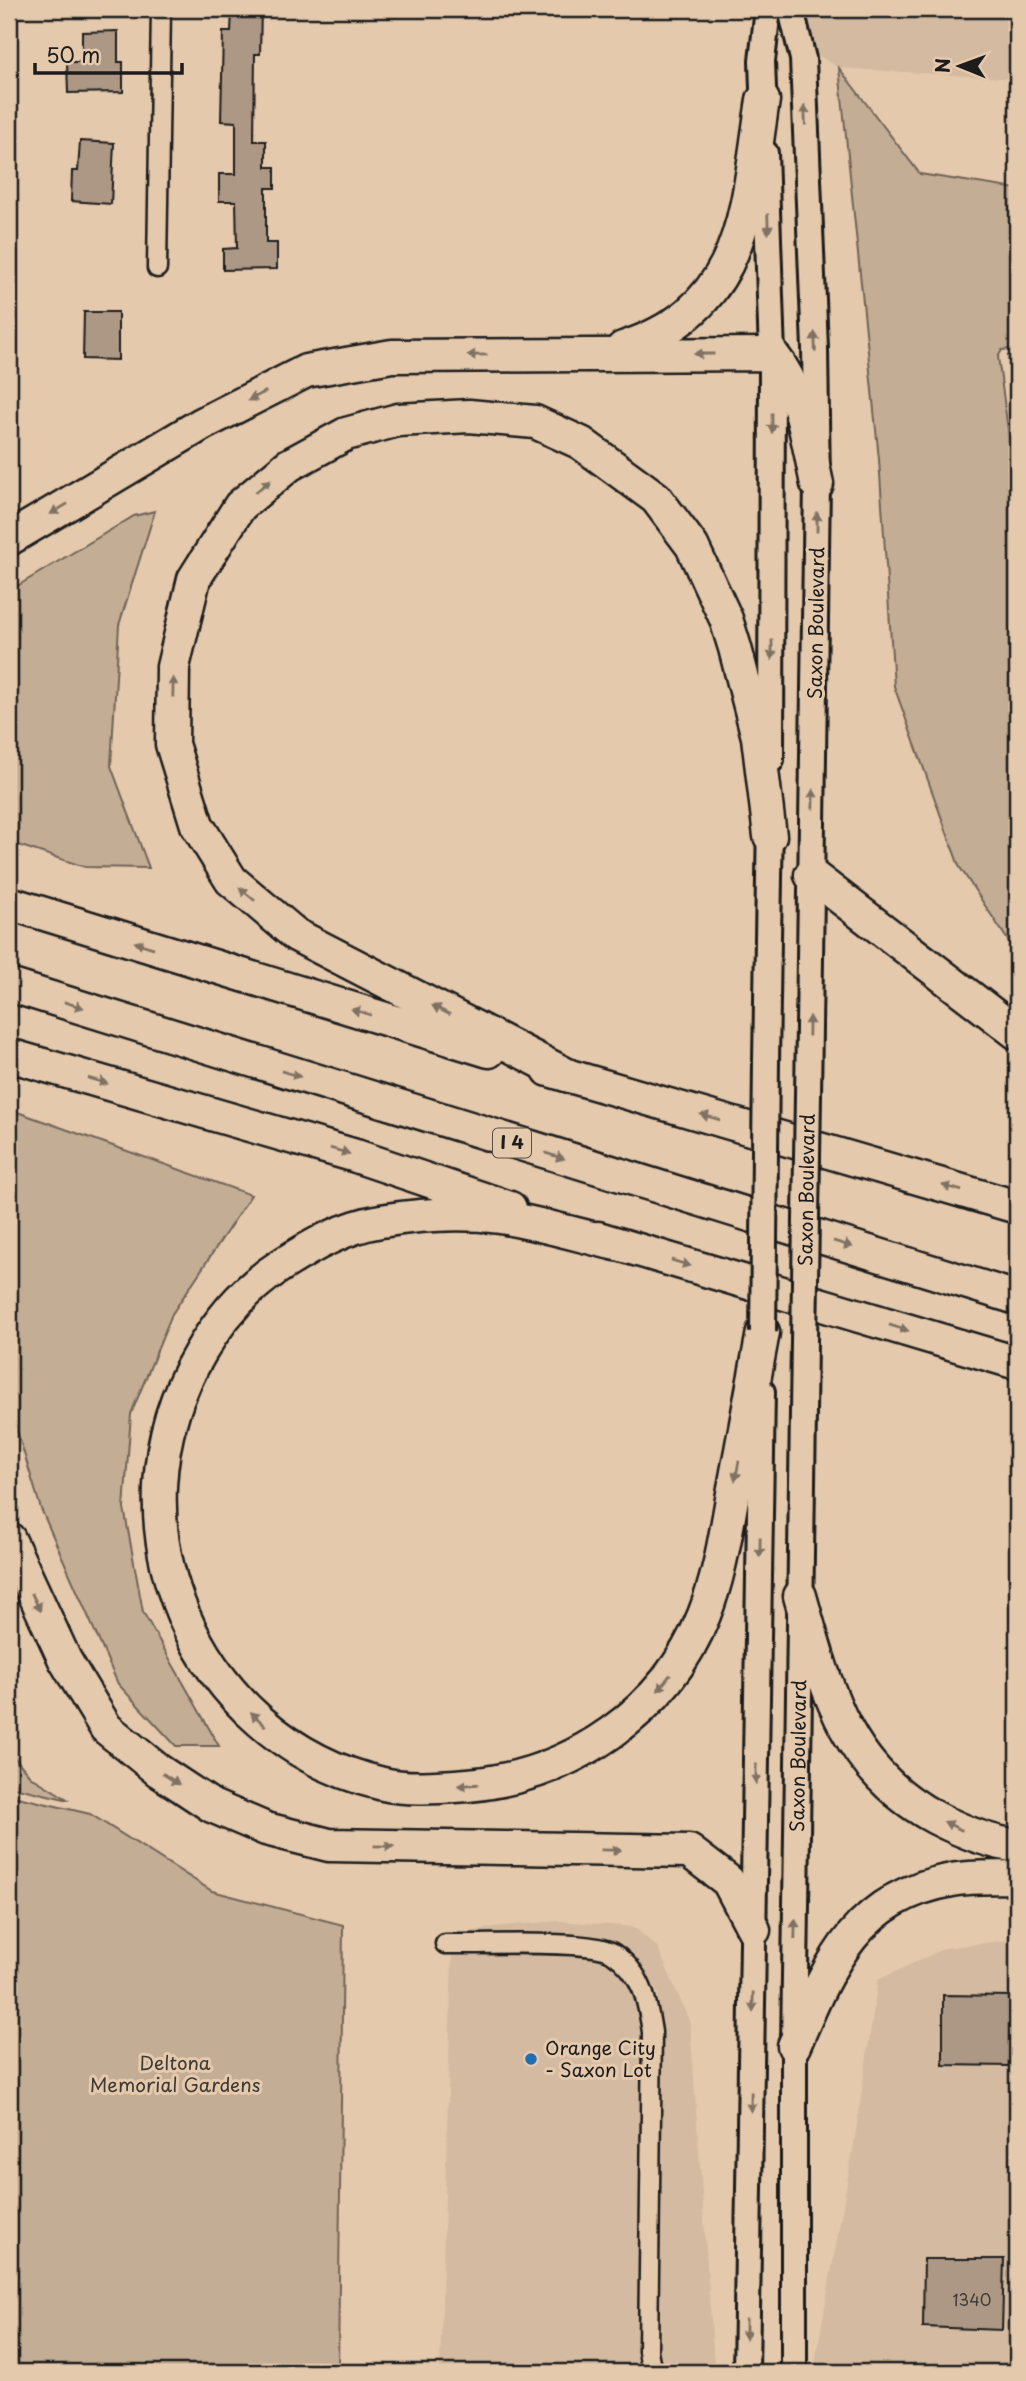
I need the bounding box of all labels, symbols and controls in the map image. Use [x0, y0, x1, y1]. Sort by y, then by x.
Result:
scale bar [35, 32, 182, 76]
north arrow [925, 32, 995, 102]
text: 50 m [46, 38, 100, 70]
text: N [928, 58, 956, 73]
one-way arrow [800, 103, 811, 125]
one-way arrow [762, 213, 773, 235]
one-way arrow [809, 331, 820, 353]
one-way arrow [693, 348, 715, 360]
one-way arrow [465, 349, 487, 361]
one-way arrow [246, 390, 266, 402]
one-way arrow [766, 412, 778, 434]
one-way arrow [254, 479, 272, 494]
one-way arrow [50, 503, 69, 515]
one-way arrow [811, 511, 823, 533]
street label: Saxon Boulevard [800, 546, 830, 699]
one-way arrow [766, 639, 778, 661]
one-way arrow [167, 676, 178, 698]
one-way arrow [807, 788, 818, 810]
one-way arrow [238, 886, 256, 902]
one-way arrow [133, 939, 154, 950]
one-way arrow [64, 1001, 85, 1011]
one-way arrow [431, 1005, 451, 1016]
one-way arrow [351, 1006, 372, 1017]
one-way arrow [803, 1015, 815, 1037]
one-way arrow [281, 1069, 302, 1079]
one-way arrow [88, 1077, 109, 1087]
one-way arrow [699, 1111, 721, 1122]
street label: Saxon Boulevard [790, 1113, 821, 1266]
road number: I 4 [493, 1128, 531, 1158]
one-way arrow [330, 1147, 351, 1157]
one-way arrow [544, 1152, 565, 1162]
one-way arrow [941, 1182, 962, 1192]
one-way arrow [832, 1240, 853, 1250]
one-way arrow [671, 1259, 692, 1269]
one-way arrow [889, 1324, 910, 1334]
one-way arrow [732, 1460, 743, 1482]
one-way arrow [754, 1536, 766, 1558]
one-way arrow [31, 1592, 42, 1612]
one-way arrow [657, 1674, 672, 1692]
street label: Saxon Boulevard [782, 1679, 812, 1832]
one-way arrow [250, 1711, 267, 1727]
one-way arrow [750, 1764, 762, 1786]
one-way arrow [162, 1772, 181, 1785]
one-way arrow [457, 1780, 479, 1791]
one-way arrow [943, 1820, 963, 1832]
one-way arrow [373, 1840, 395, 1852]
one-way arrow [601, 1844, 623, 1856]
one-way arrow [790, 1917, 801, 1939]
one-way arrow [747, 1991, 759, 2013]
place label: Orange City - Saxon Lot [545, 2033, 656, 2083]
park label: Deltona Memorial Gardens [90, 2048, 260, 2098]
marker: Orange City - Saxon Lot [523, 2051, 539, 2067]
one-way arrow [745, 2091, 757, 2113]
house number: 1340 [953, 2287, 991, 2311]
one-way arrow [741, 2318, 752, 2340]

